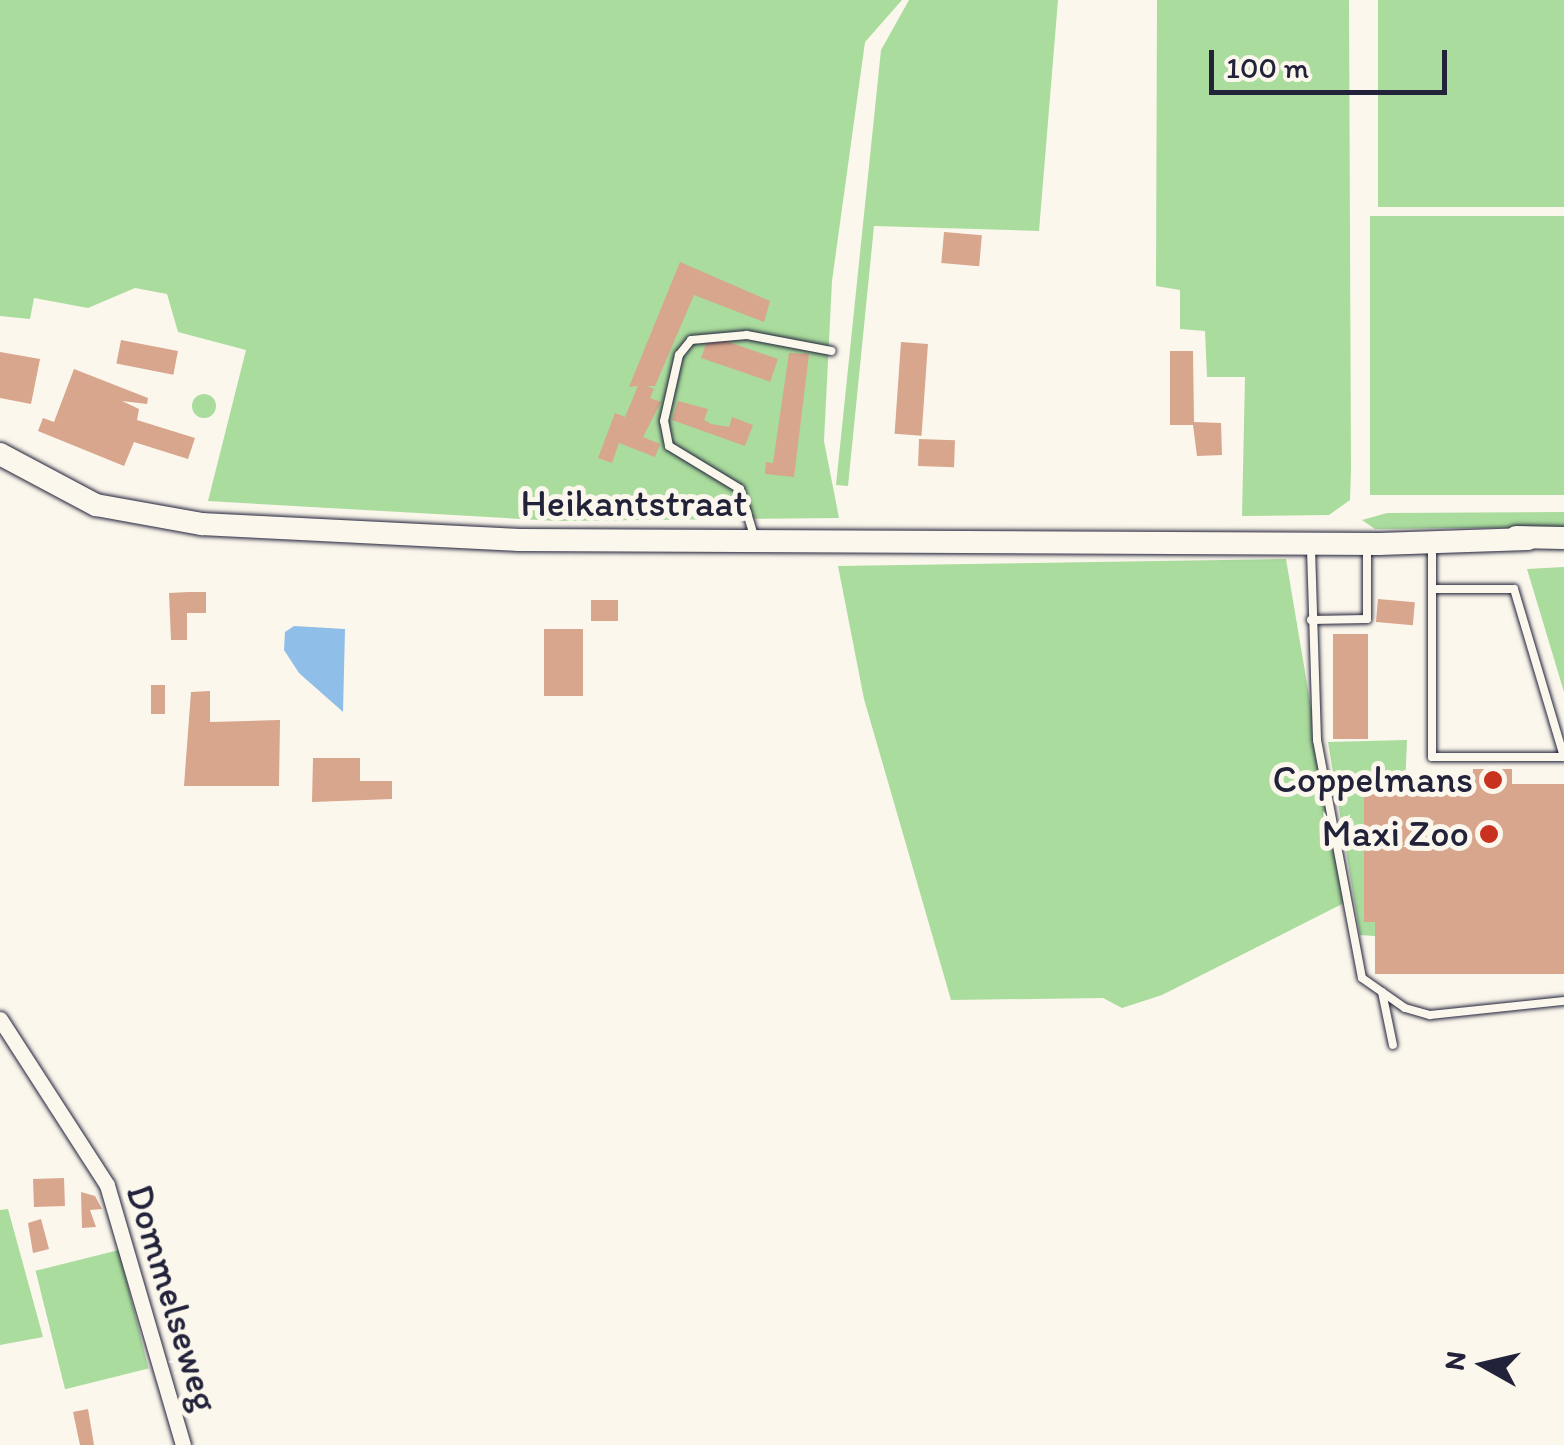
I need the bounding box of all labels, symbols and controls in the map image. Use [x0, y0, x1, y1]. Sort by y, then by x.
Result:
scale bar [1214, 30, 1452, 92]
text: 100 m [1226, 49, 1309, 86]
street label: Heikantstraat [520, 481, 748, 527]
place label: Coppelmans [1272, 757, 1473, 803]
marker: Coppelmans [1482, 769, 1504, 791]
place label: Maxi Zoo [1322, 811, 1469, 857]
marker: Maxi Zoo [1478, 823, 1500, 845]
street label: Dommelseweg [116, 1179, 228, 1417]
north arrow [1434, 1315, 1534, 1415]
text: N [1436, 1349, 1472, 1373]

